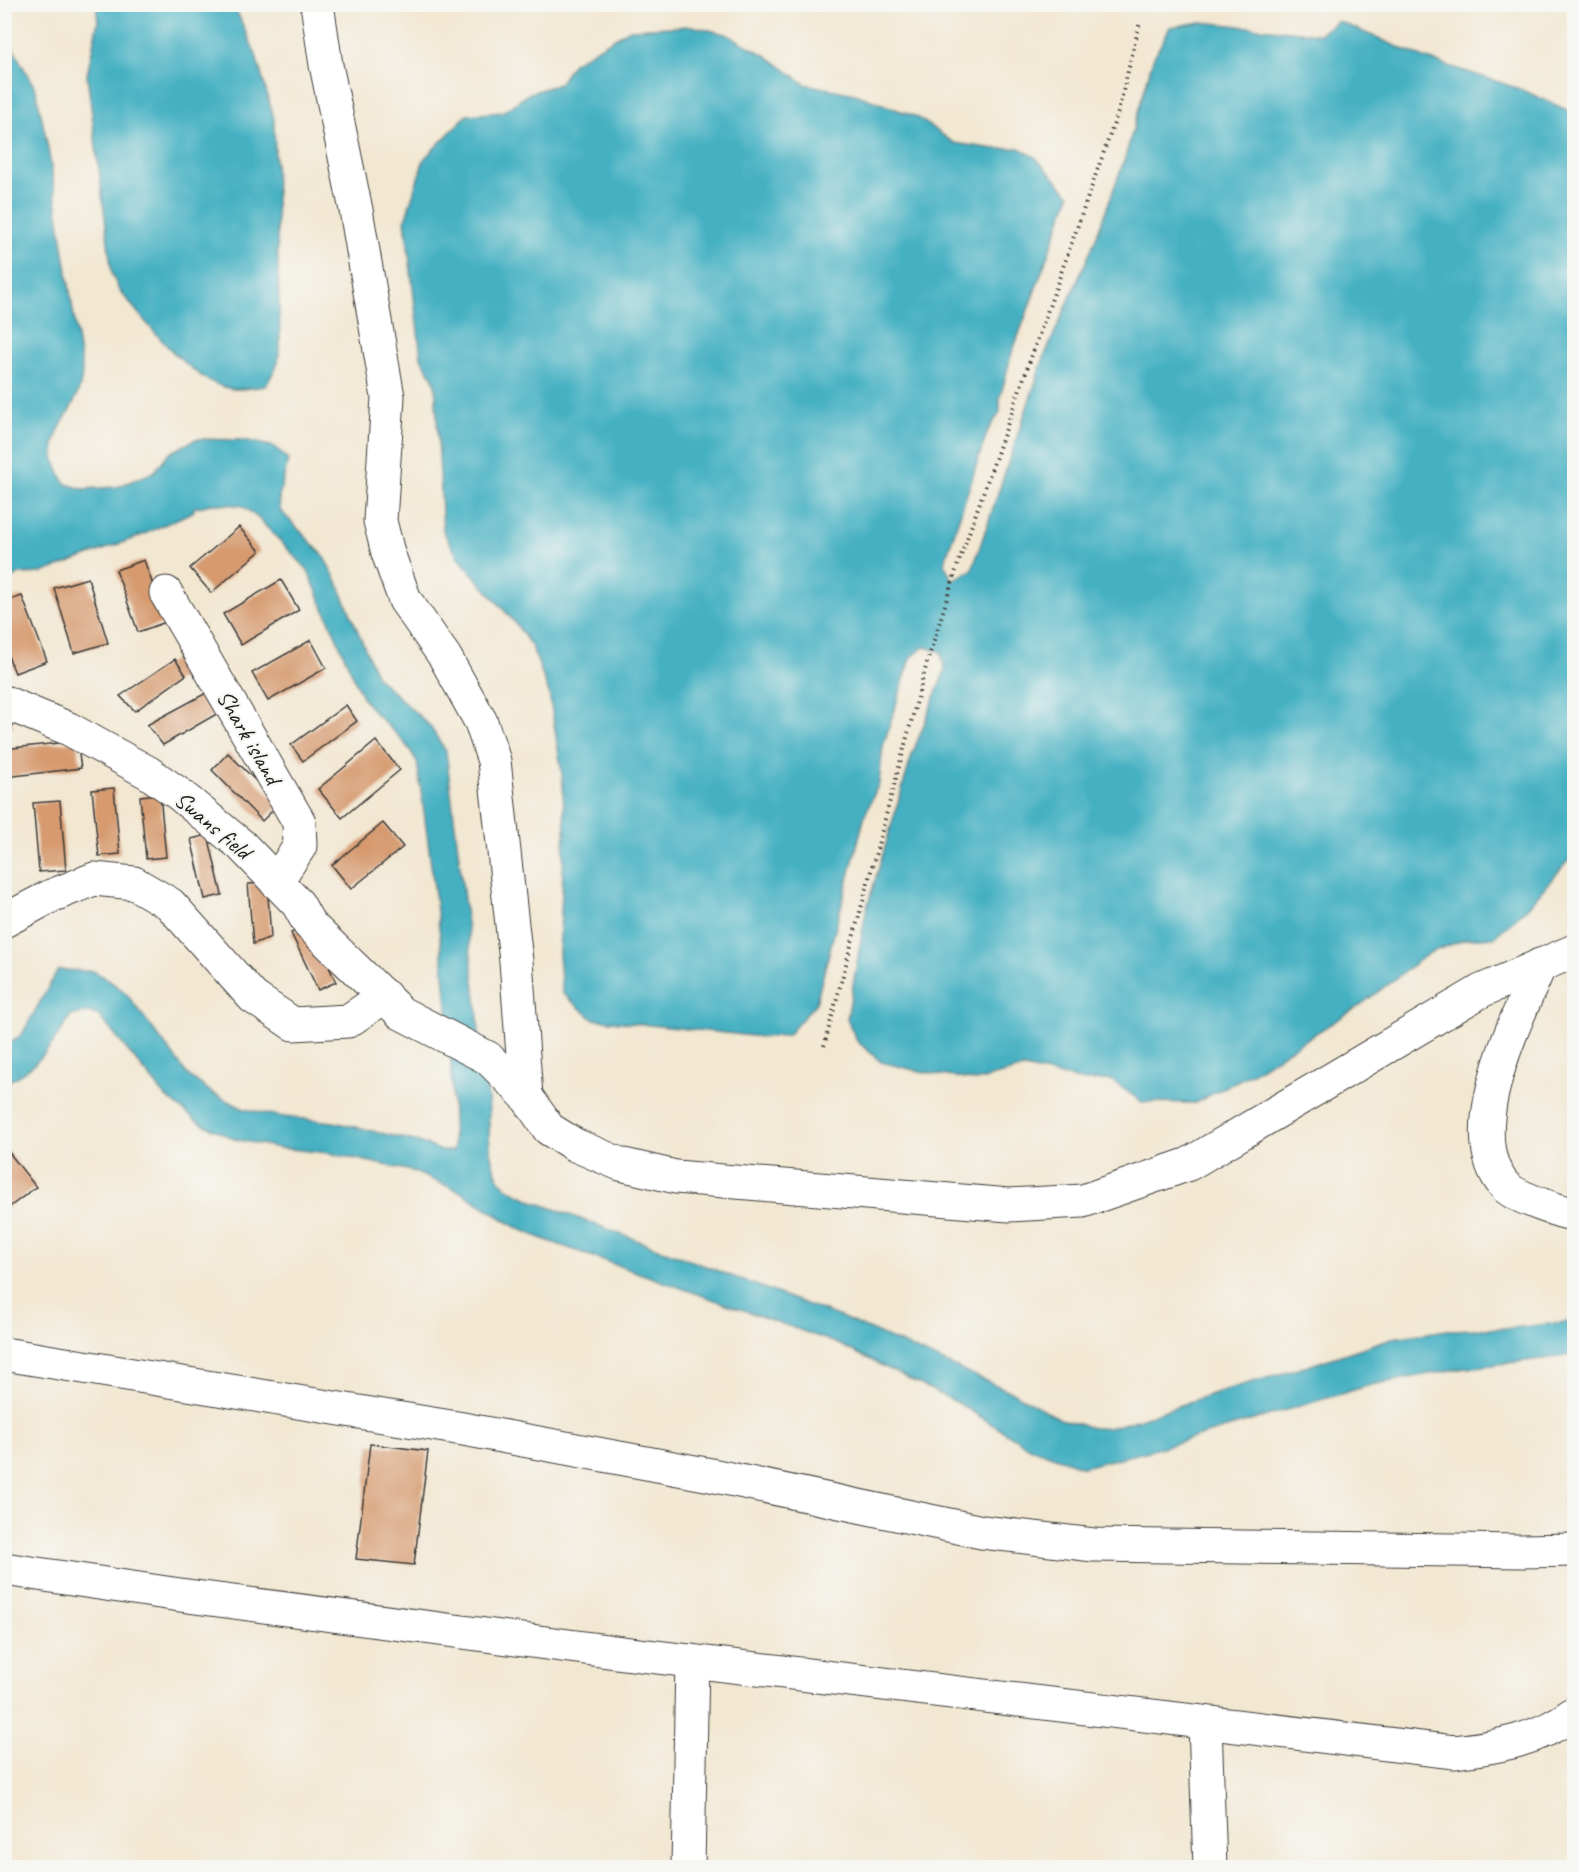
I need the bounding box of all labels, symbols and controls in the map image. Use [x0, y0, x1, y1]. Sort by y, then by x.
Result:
street label: Shark island [210, 685, 290, 793]
street label: Swans field [169, 784, 260, 868]

